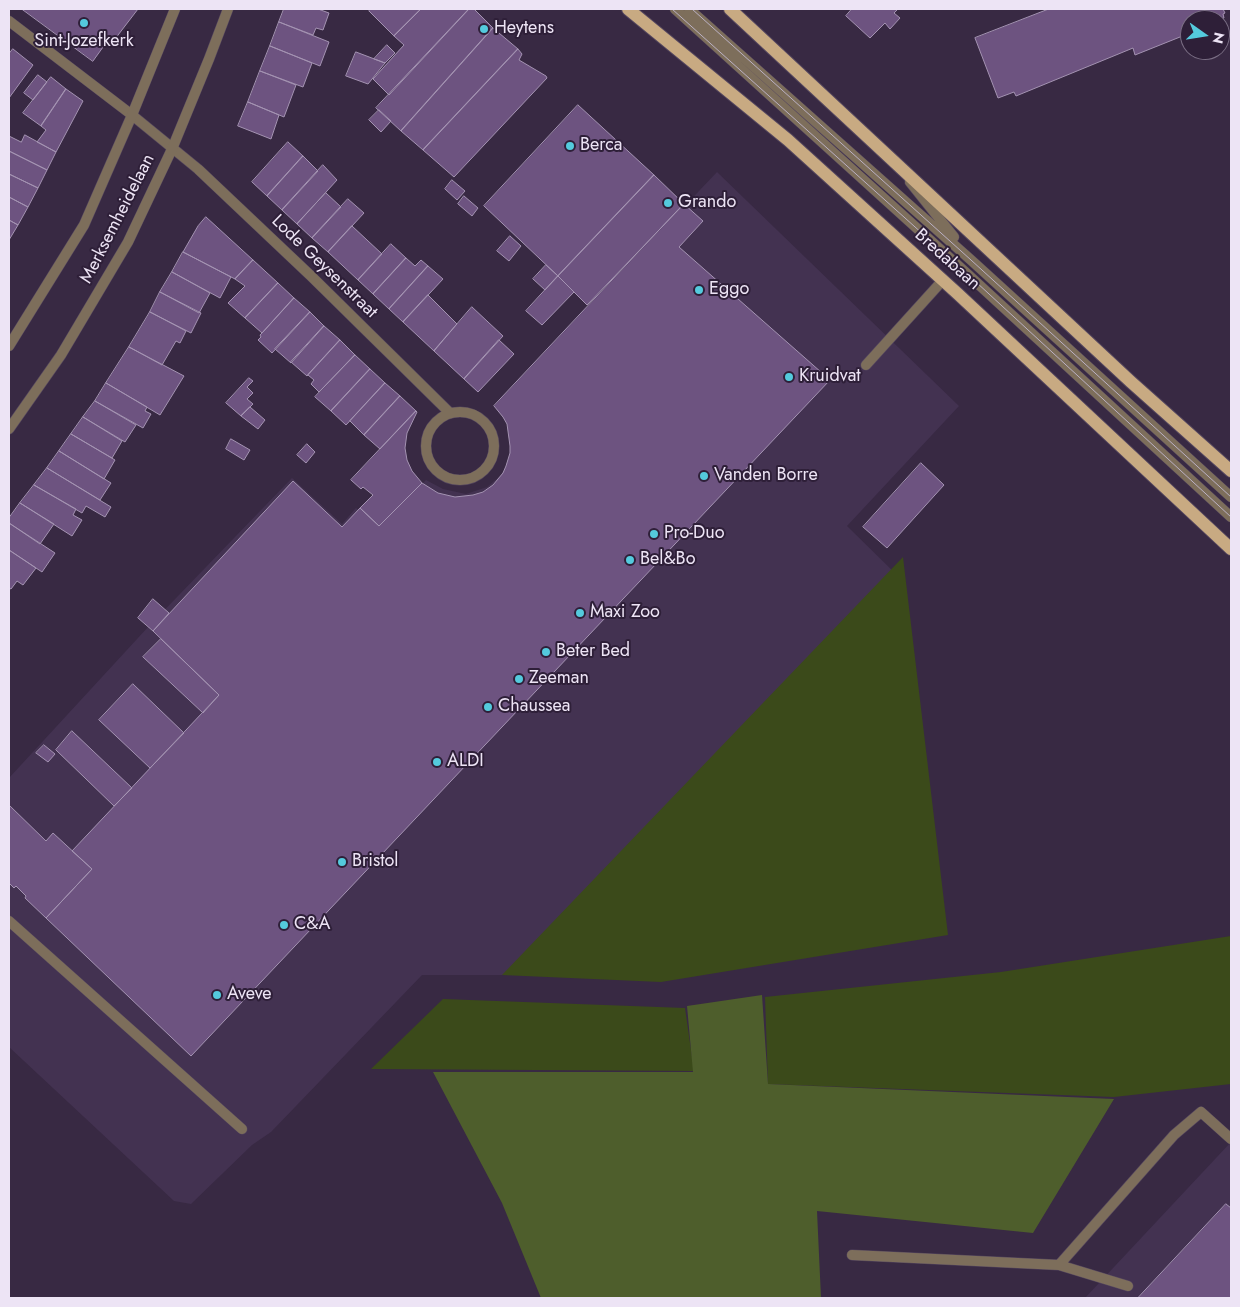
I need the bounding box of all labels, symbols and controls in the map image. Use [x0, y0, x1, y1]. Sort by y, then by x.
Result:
north arrow [1180, 10, 1230, 60]
marker: Sint-Jozefkerk [78, 17, 90, 29]
place label: Heytens [494, 18, 554, 40]
marker: Heytens [478, 23, 490, 35]
text: N [1208, 30, 1230, 46]
place label: Sint-Jozefkerk [34, 31, 134, 53]
place label: Berca [580, 135, 622, 157]
marker: Berca [564, 140, 576, 152]
street label: Merksemheidelaan [76, 151, 160, 287]
place label: Grando [678, 192, 736, 214]
marker: Grando [662, 197, 674, 209]
street label: Lode Geysenstraat [266, 211, 382, 323]
street label: Bredabaan [910, 225, 984, 295]
place label: Eggo [709, 279, 749, 301]
marker: Eggo [693, 284, 705, 296]
place label: Kruidvat [799, 366, 861, 388]
marker: Kruidvat [783, 371, 795, 383]
place label: Vanden Borre [714, 465, 818, 487]
marker: Vanden Borre [698, 470, 710, 482]
place label: Pro-Duo [664, 523, 725, 545]
marker: Pro-Duo [648, 528, 660, 540]
place label: Bel&Bo [640, 549, 695, 571]
marker: Bel&Bo [624, 554, 636, 566]
place label: Maxi Zoo [590, 602, 660, 624]
marker: Maxi Zoo [574, 607, 586, 619]
place label: Beter Bed [556, 641, 630, 663]
marker: Beter Bed [540, 646, 552, 658]
place label: Zeeman [529, 668, 589, 690]
marker: Zeeman [513, 673, 525, 685]
place label: Chaussea [498, 696, 570, 718]
marker: Chaussea [482, 701, 494, 713]
place label: ALDI [447, 751, 484, 773]
marker: ALDI [431, 756, 443, 768]
place label: Bristol [352, 851, 398, 873]
marker: Bristol [336, 856, 348, 868]
place label: C&A [294, 914, 330, 936]
marker: C&A [278, 919, 290, 931]
place label: Aveve [227, 984, 272, 1006]
marker: Aveve [211, 989, 223, 1001]

